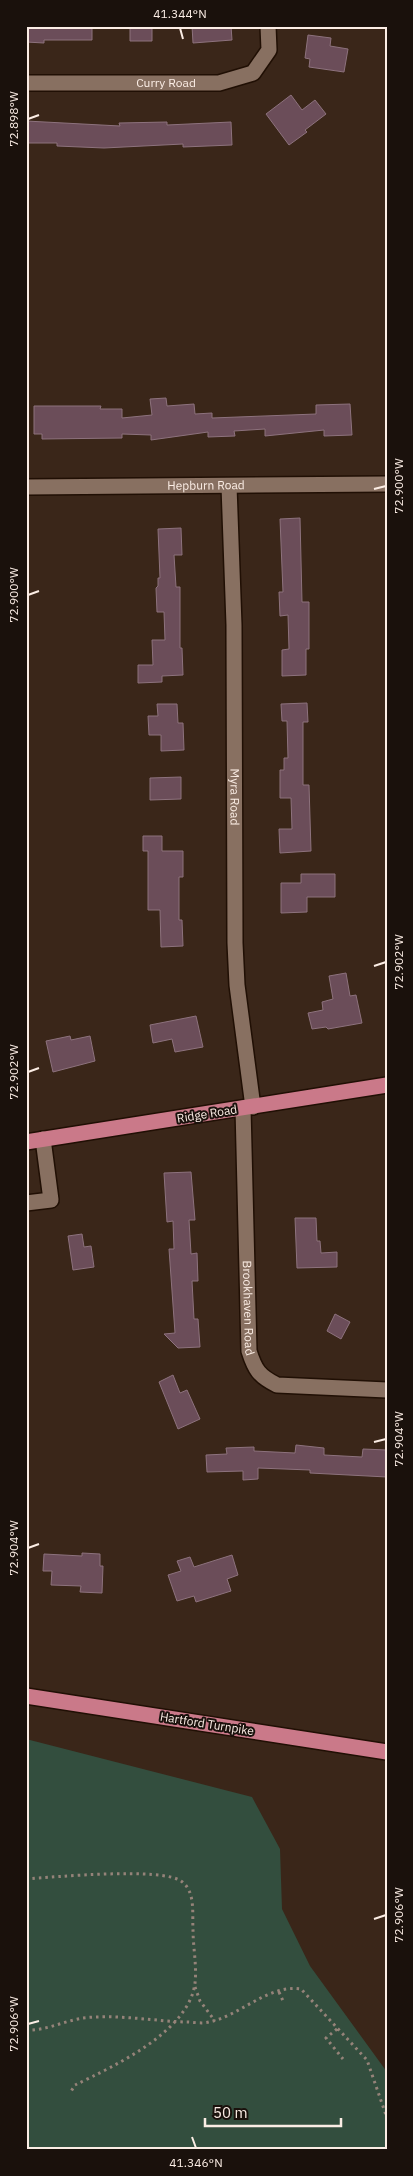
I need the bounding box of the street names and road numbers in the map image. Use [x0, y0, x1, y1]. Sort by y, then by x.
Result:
street label: Curry Road [136, 75, 196, 90]
street label: Hepburn Road [167, 477, 245, 493]
street label: Myra Road [227, 768, 243, 825]
street label: Ridge Road [176, 1101, 238, 1126]
street label: Brookhaven Road [240, 1260, 258, 1357]
street label: Hartford Turnpike [159, 1709, 256, 1738]

